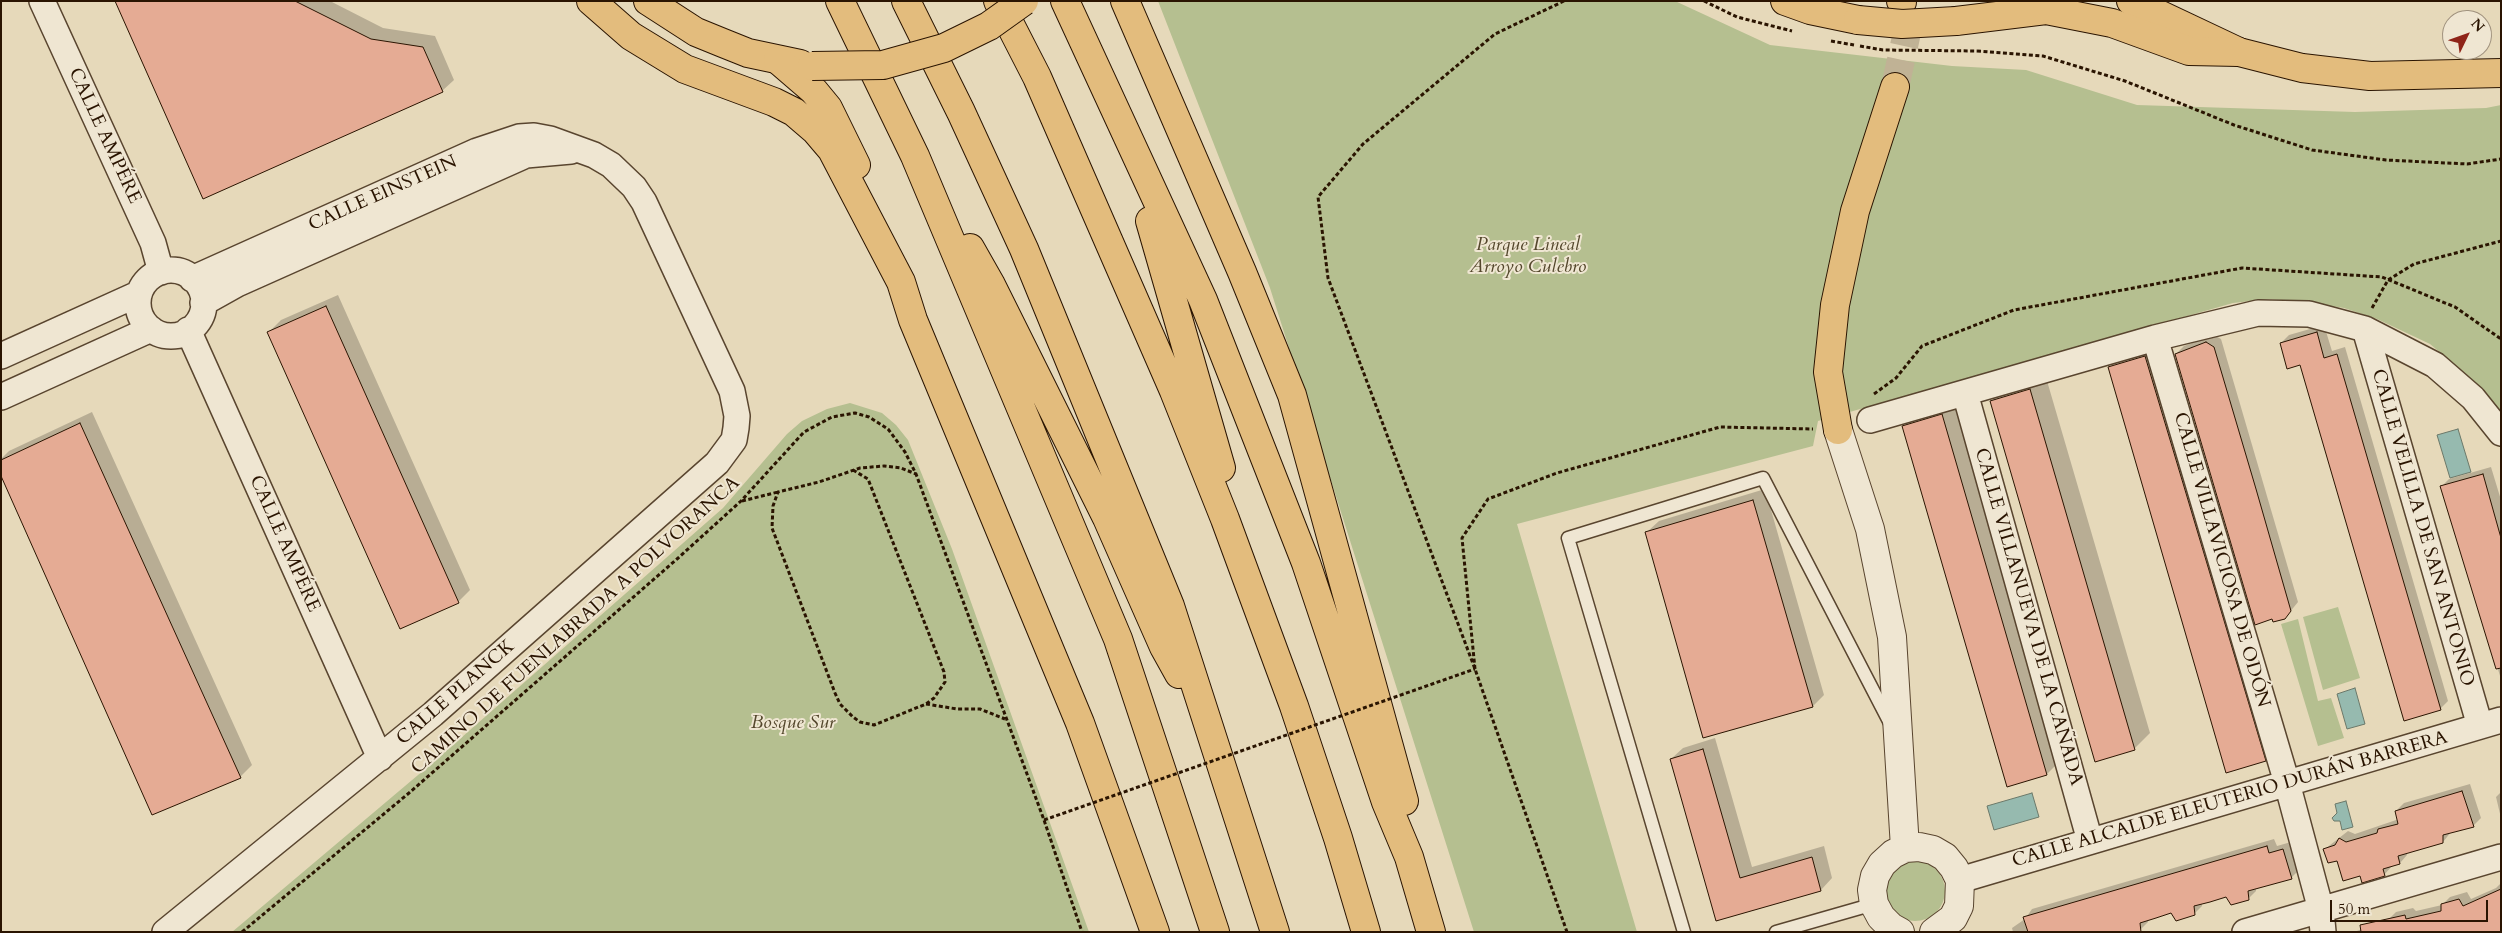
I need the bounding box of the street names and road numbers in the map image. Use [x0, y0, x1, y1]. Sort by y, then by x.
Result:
street label: CALLE AMPÉRE [63, 65, 145, 207]
street label: CALLE EINSTEIN [305, 151, 461, 237]
street label: CALLE VELILLA DE SAN ANTONIO [2366, 367, 2478, 689]
street label: CALLE VILLAVICIOSA DE ODÓN [2168, 410, 2274, 710]
street label: CALLE VILLANUEVA DE LA CAÑADA [1969, 446, 2087, 788]
street label: CALLE AMPÉRE [244, 472, 324, 616]
street label: CAMINO DE FUENLABRADA A POLVORANCA [407, 472, 745, 780]
street label: CALLE PLANCK [392, 636, 520, 750]
street label: CALLE ALCALDE ELEUTERIO DURÁN BARRERA [2010, 727, 2450, 873]

